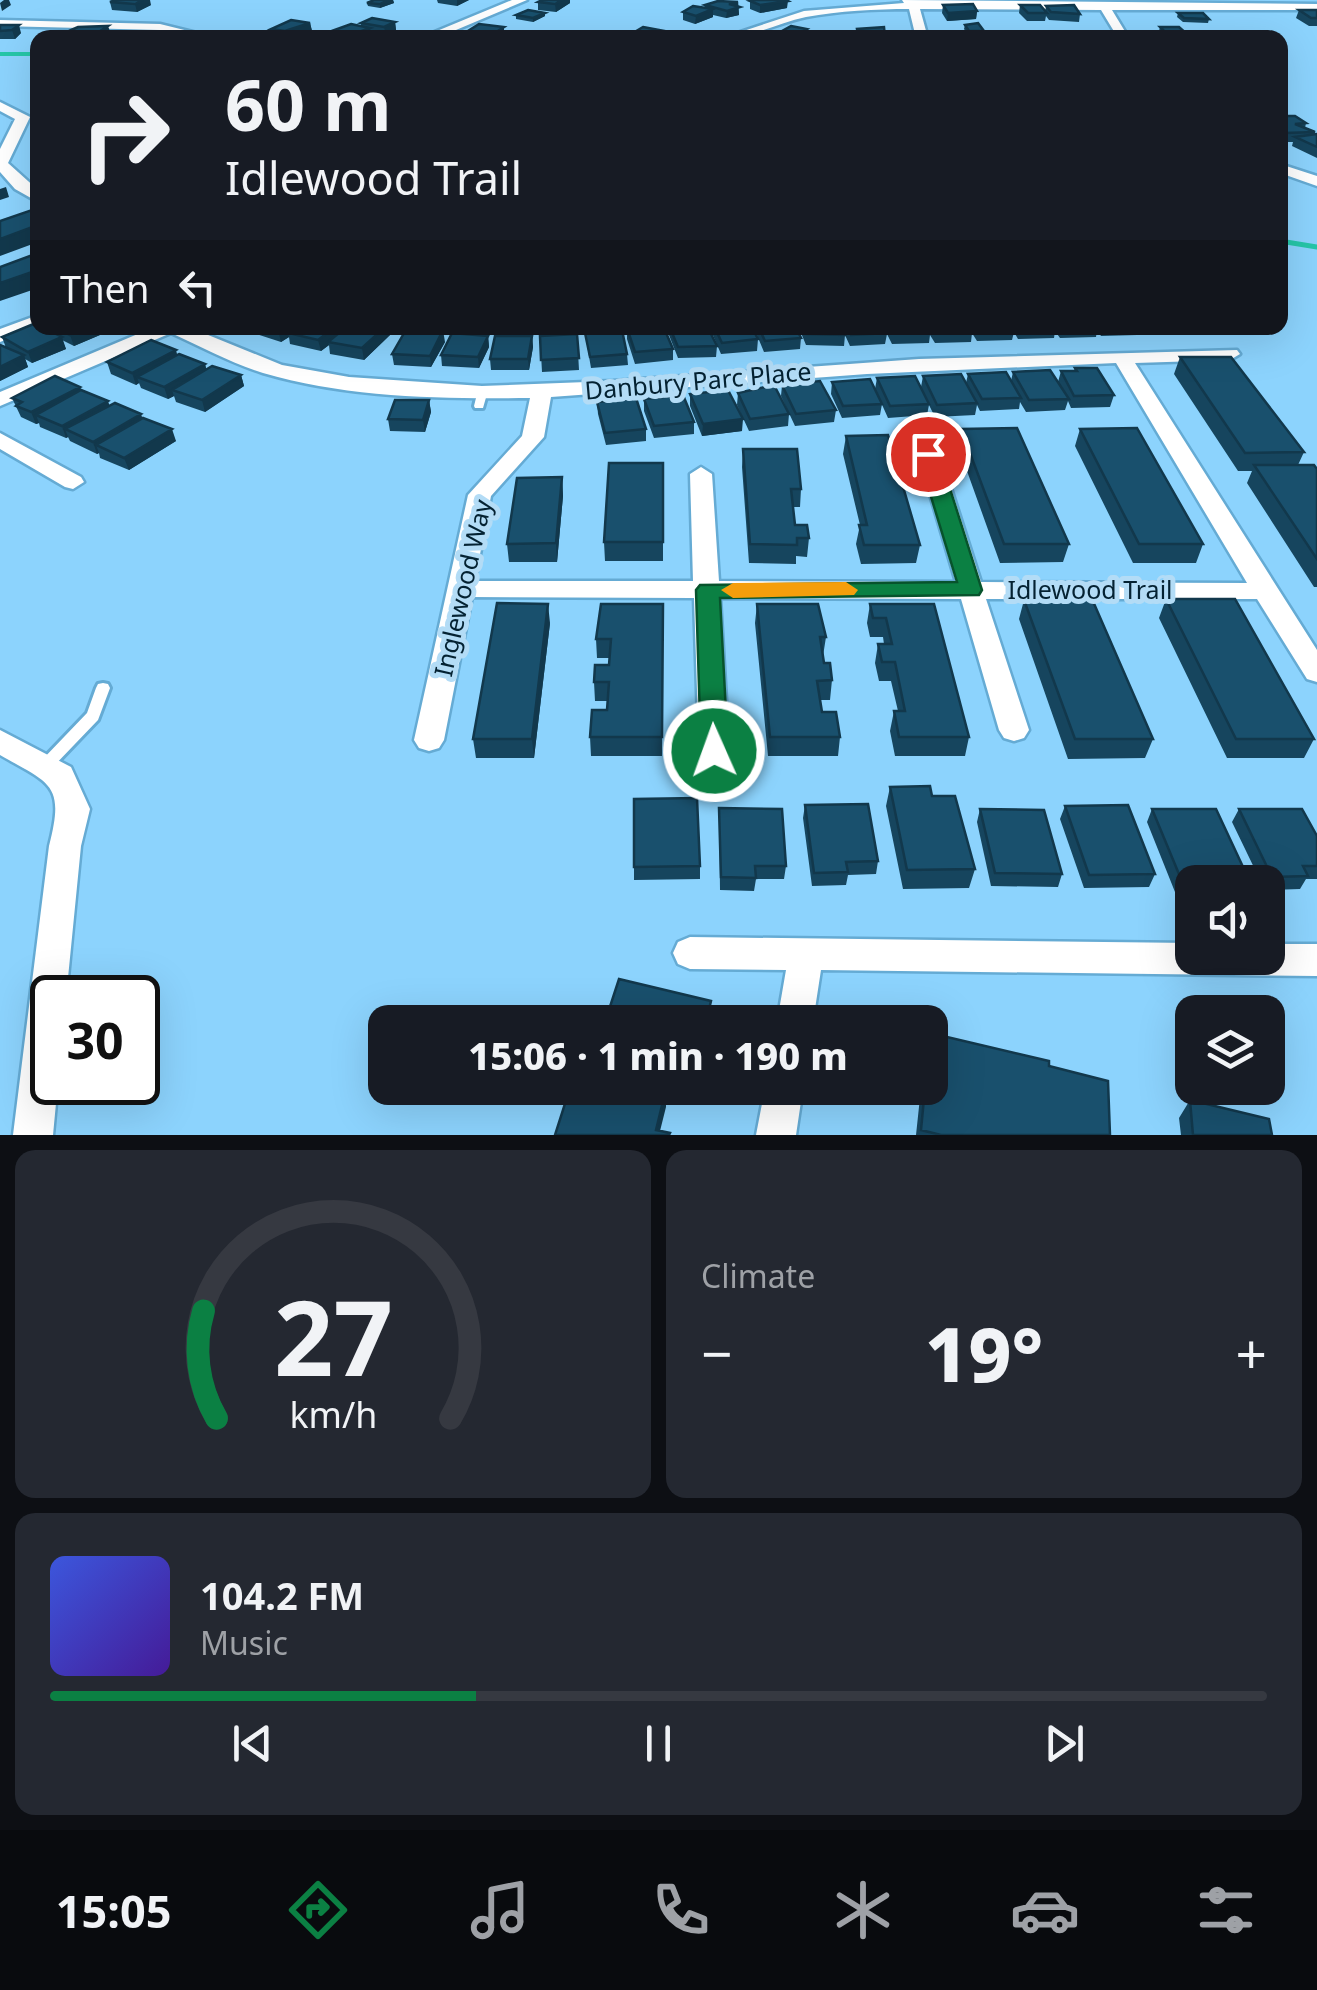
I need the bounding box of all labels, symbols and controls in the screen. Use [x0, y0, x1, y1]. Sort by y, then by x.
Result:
text: 60 m [225, 56, 392, 152]
icon: right [60, 70, 190, 200]
text: Idlewood Trail [225, 147, 522, 208]
icon: left [170, 260, 225, 315]
text: Then [60, 262, 150, 314]
street label: Danbury Parc Place [583, 353, 813, 407]
pin [886, 412, 971, 497]
icon: arrive [901, 427, 956, 482]
street label: Inglewood Way [425, 496, 499, 680]
street label: Idlewood Trail [1007, 572, 1173, 606]
position arrow [662, 699, 766, 803]
map controls [1175, 865, 1285, 1105]
button: sound [1175, 865, 1285, 975]
speed limit sign: 30 [30, 975, 160, 1105]
button: layers [1175, 995, 1285, 1105]
text: 15:06 · 1 min · 190 m [468, 1029, 848, 1081]
text: Climate [701, 1254, 815, 1297]
text: 27 [274, 1265, 392, 1406]
text: 19° [925, 1302, 1043, 1404]
text: − [701, 1315, 732, 1390]
text: + [1236, 1315, 1267, 1390]
text: km/h [289, 1390, 377, 1438]
text: 104.2 FM [200, 1569, 364, 1621]
text: Music [200, 1621, 288, 1664]
icon: previous [225, 1716, 280, 1771]
icon: pause [631, 1716, 686, 1771]
icon: next [1037, 1716, 1092, 1771]
icon: directions [283, 1875, 353, 1945]
icon: music [465, 1875, 535, 1945]
icon: phone [646, 1875, 716, 1945]
icon: climate [828, 1875, 898, 1945]
icon: car [1010, 1875, 1080, 1945]
icon: filters [1191, 1875, 1261, 1945]
text: 15:05 [56, 1880, 171, 1941]

